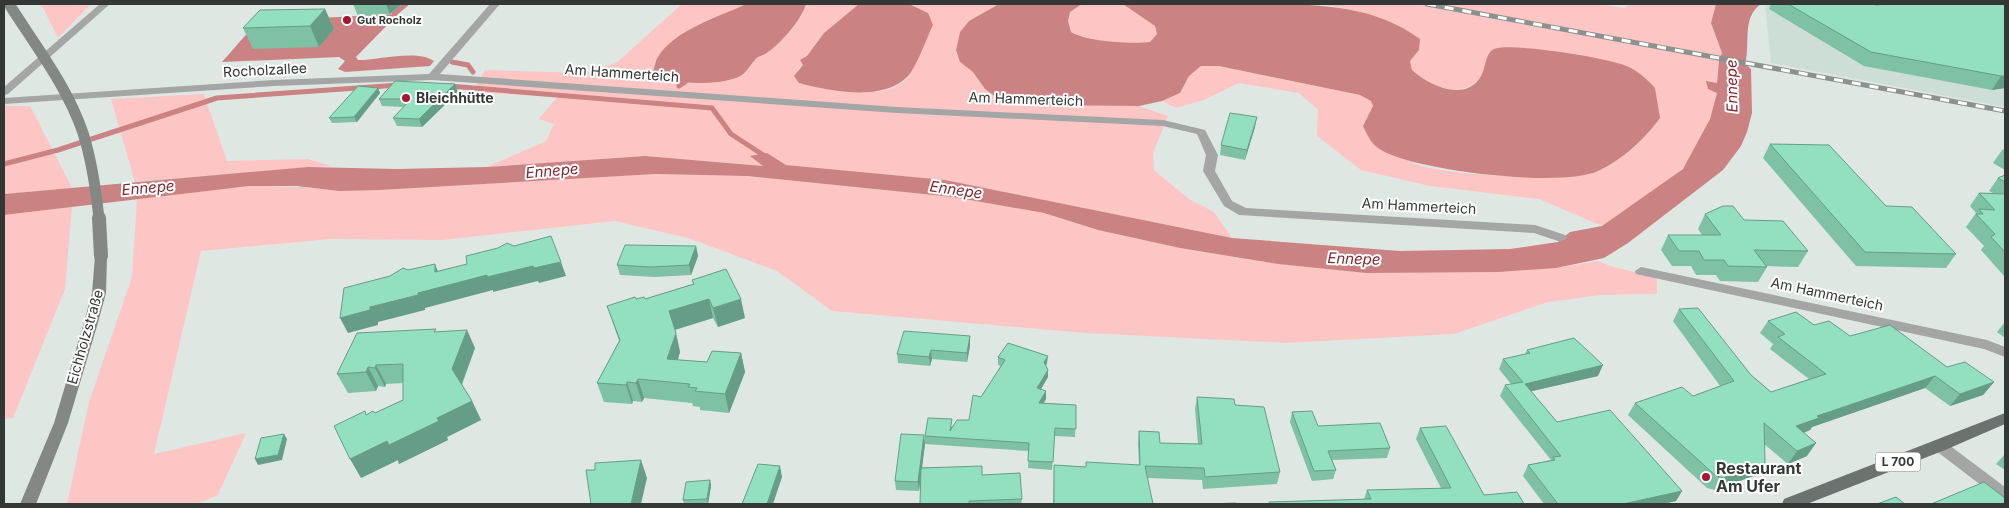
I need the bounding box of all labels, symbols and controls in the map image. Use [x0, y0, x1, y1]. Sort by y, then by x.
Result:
place label: Gut Rocholz [357, 13, 422, 27]
marker: Gut Rocholz [341, 14, 353, 26]
street label: Rocholzallee [223, 59, 307, 80]
water label: Ennepe [1722, 59, 1741, 113]
street label: Am Hammerteich [564, 60, 680, 85]
street label: Am Hammerteich [968, 88, 1084, 109]
place label: Bleichhütte [416, 89, 494, 106]
marker: Bleichhütte [400, 92, 412, 104]
water label: Ennepe [525, 159, 579, 182]
water label: Ennepe [121, 176, 175, 199]
water label: Ennepe [928, 176, 984, 203]
street label: Am Hammerteich [1361, 194, 1477, 217]
water label: Ennepe [1327, 248, 1381, 269]
street label: Am Hammerteich [1769, 273, 1885, 314]
street label: Eichholzstraße [63, 288, 106, 386]
road number: L 700 [1876, 452, 1920, 472]
place label: Restaurant Am Ufer [1716, 458, 1802, 496]
marker: Restaurant Am Ufer [1700, 471, 1712, 483]

